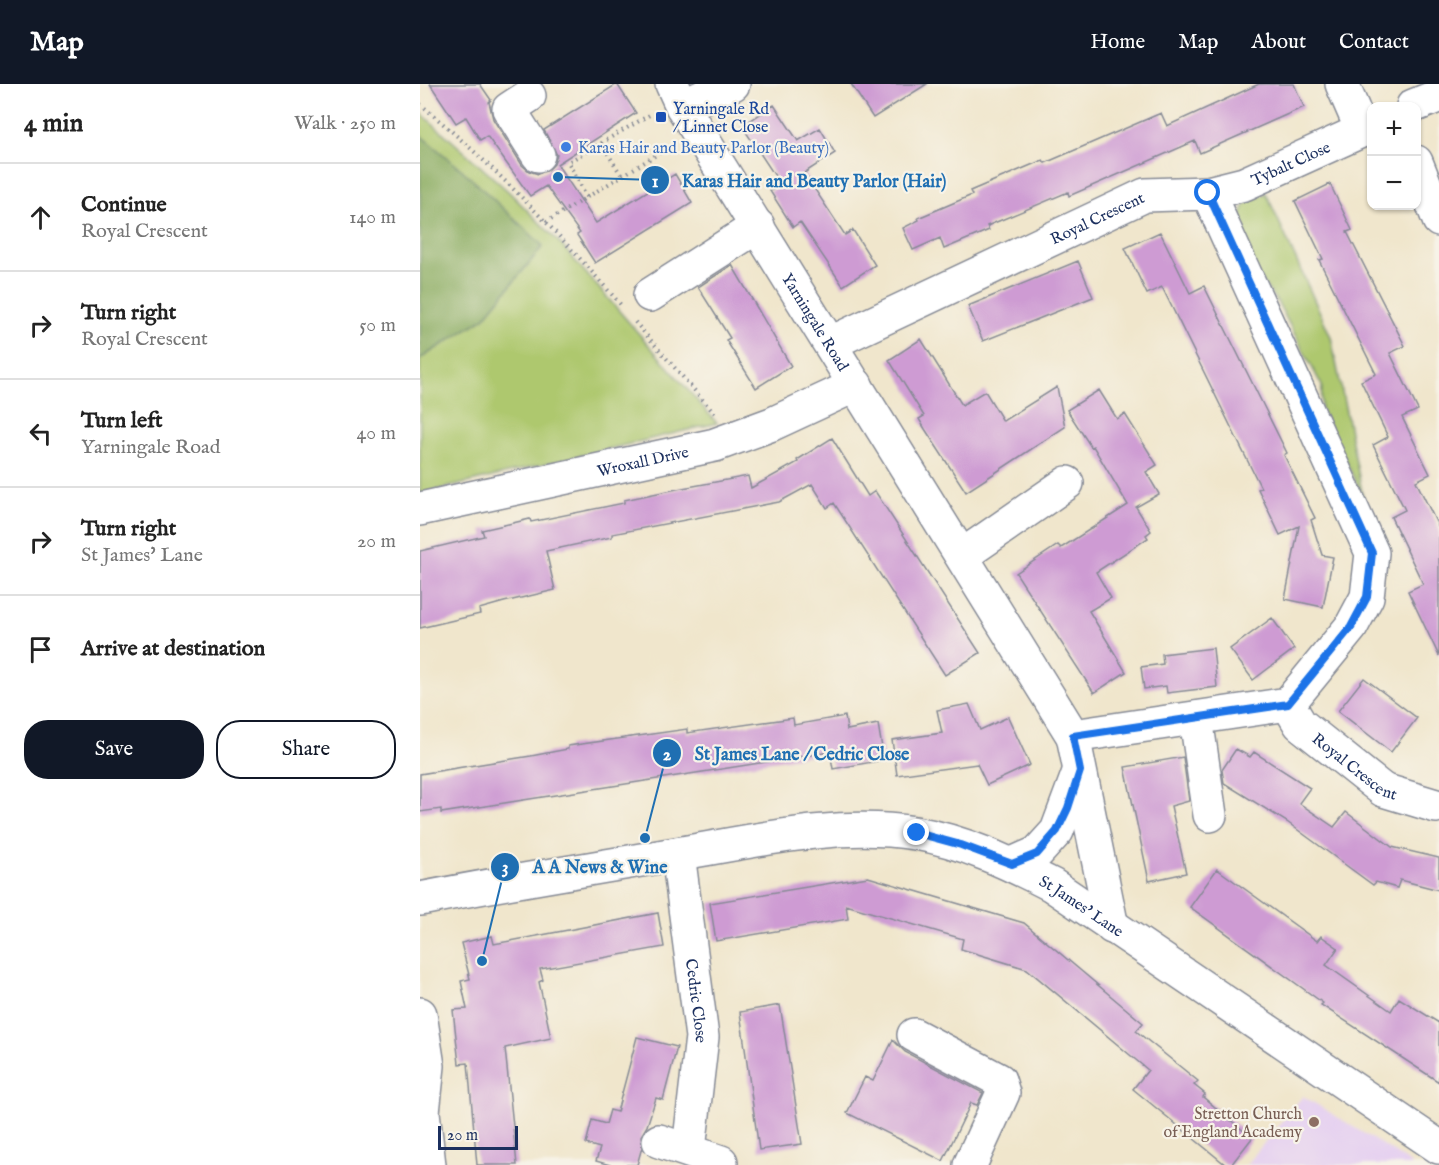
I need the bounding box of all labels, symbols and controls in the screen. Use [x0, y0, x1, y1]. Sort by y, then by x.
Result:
text: Map [30, 25, 84, 60]
text: Home [1090, 29, 1145, 56]
text: Map [1178, 29, 1218, 56]
text: About [1251, 29, 1306, 56]
text: Contact [1339, 29, 1409, 56]
place label: Yarningale Rd / Linnet Close [673, 100, 769, 138]
map controls [1367, 102, 1421, 210]
button: + [1367, 102, 1421, 156]
text: 4 min [24, 107, 83, 140]
marker: Yarningale Rd / Linnet Close [654, 110, 668, 124]
text: Walk · 250 m [294, 111, 396, 136]
street label: Tybalt Close [1248, 138, 1334, 191]
place label: Karas Hair and Beauty Parlor (Beauty) [578, 139, 829, 159]
marker: Karas Hair and Beauty Parlor (Beauty) [559, 140, 573, 154]
button: − [1367, 156, 1421, 210]
callout: Karas Hair and Beauty Parlor (Hair) [640, 162, 958, 198]
text: 1 [652, 171, 659, 194]
text: Karas Hair and Beauty Parlor (Hair) [682, 171, 946, 194]
route start [1194, 179, 1220, 205]
street label: Royal Crescent [1048, 189, 1148, 250]
text: Continue [81, 191, 167, 219]
icon: ahead [24, 201, 57, 234]
text: 140 m [349, 205, 396, 230]
text: Royal Crescent [81, 219, 208, 244]
street label: Yarningale Road [776, 270, 852, 376]
text: Turn right [81, 299, 176, 327]
icon: right [24, 309, 57, 342]
text: 50 m [359, 313, 396, 338]
text: Royal Crescent [81, 327, 208, 352]
text: Turn left [81, 407, 163, 435]
icon: left [24, 417, 57, 450]
text: 40 m [357, 421, 396, 446]
text: Yarningale Road [81, 435, 220, 460]
street label: Wroxall Drive [596, 443, 691, 482]
text: Turn right [81, 515, 176, 543]
icon: right [24, 525, 57, 558]
text: 20 m [357, 529, 396, 554]
text: St James' Lane [81, 543, 203, 568]
icon: arrive [24, 633, 57, 666]
text: Arrive at destination [81, 635, 265, 663]
button: Save [24, 720, 204, 779]
button: Share [216, 720, 396, 779]
street label: Royal Crescent [1307, 730, 1400, 806]
callout: St James Lane / Cedric Close [652, 735, 921, 771]
text: 2 [663, 744, 672, 767]
text: St James Lane / Cedric Close [695, 744, 910, 767]
route end [903, 819, 929, 845]
callout: A A News & Wine [490, 849, 679, 885]
text: 3 [502, 857, 508, 880]
text: A A News & Wine [532, 857, 668, 880]
street label: St James' Lane [1035, 872, 1127, 942]
street label: Cedric Close [680, 958, 710, 1044]
place label: Stretton Church of England Academy [1163, 1105, 1302, 1143]
marker: Stretton Church of England Academy [1307, 1115, 1321, 1129]
scale bar [438, 1123, 518, 1150]
text: 20 m [447, 1126, 478, 1146]

